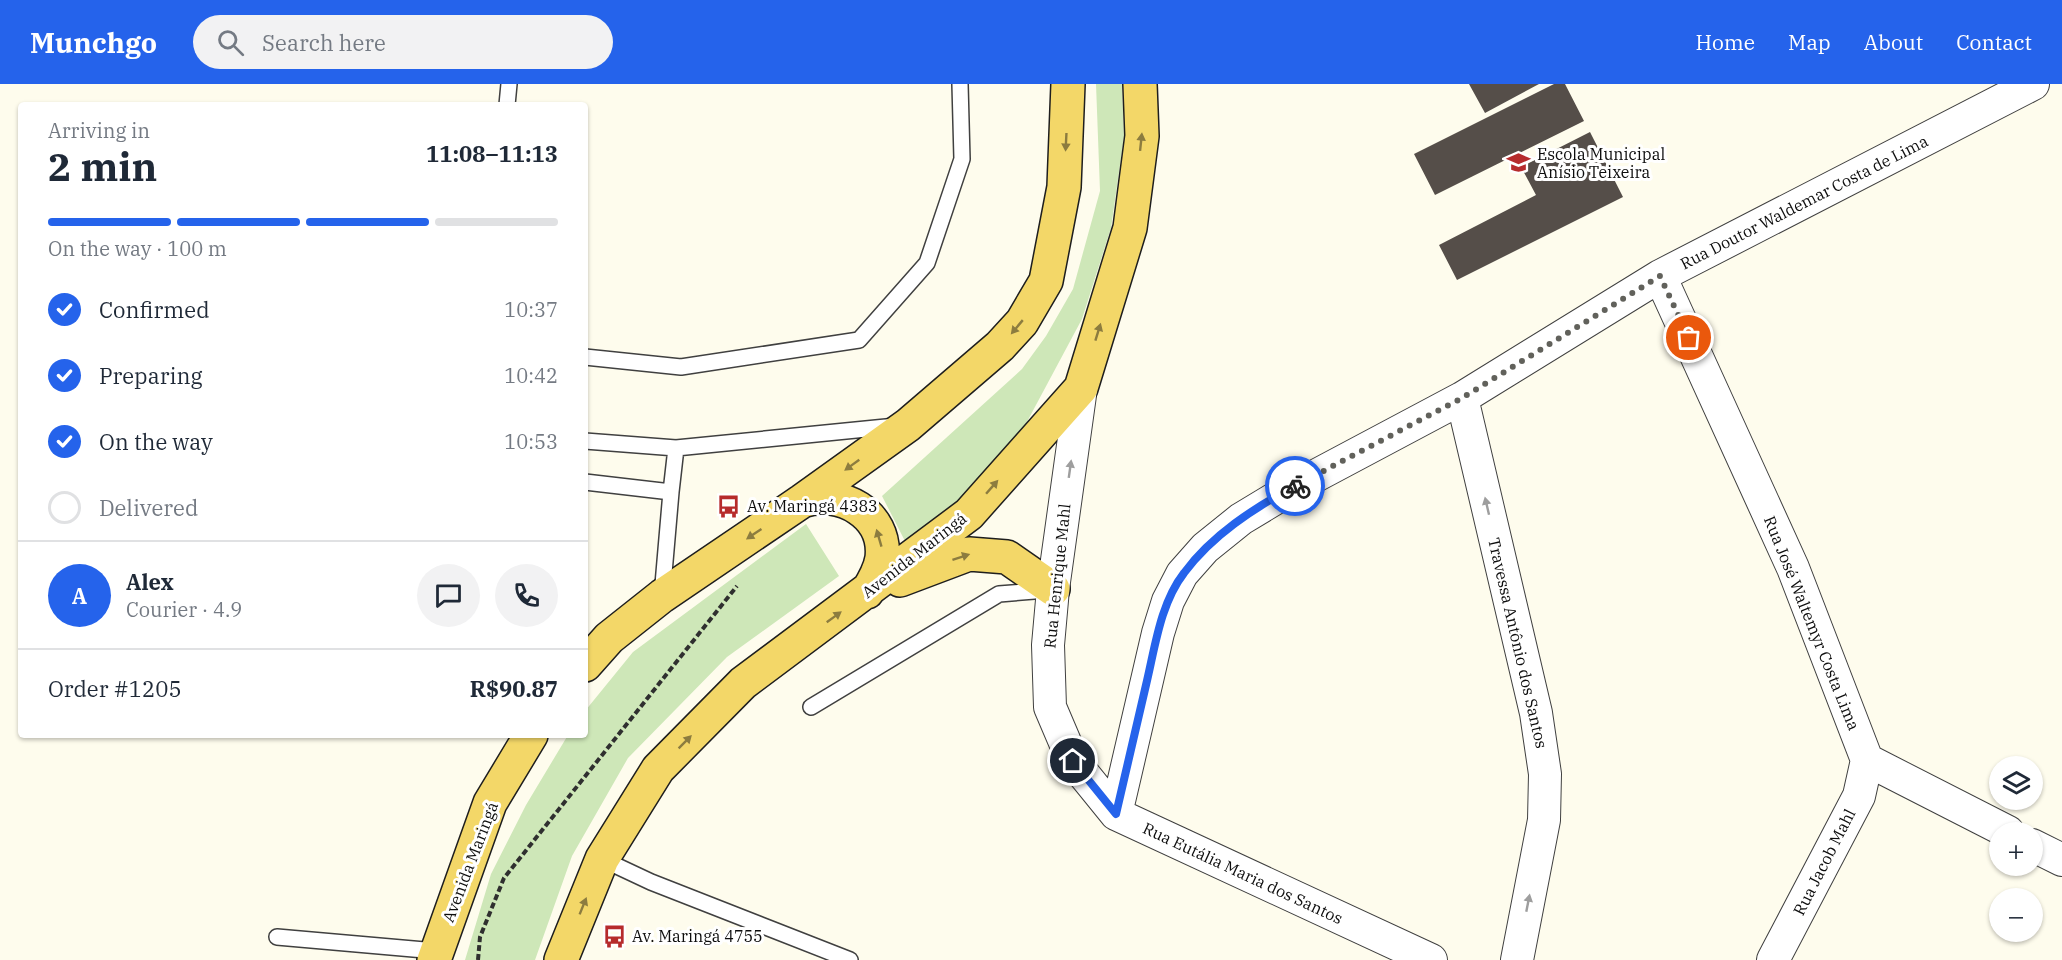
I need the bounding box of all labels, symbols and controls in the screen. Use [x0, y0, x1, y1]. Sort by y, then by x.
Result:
search box [193, 15, 613, 69]
text: Munchgo [30, 24, 157, 61]
icon: search [214, 26, 247, 59]
text: Search here [262, 28, 386, 57]
text: Home [1695, 28, 1755, 56]
text: Map [1788, 28, 1831, 56]
text: About [1864, 28, 1923, 56]
text: Contact [1956, 28, 2032, 56]
text: Arriving in [48, 117, 150, 144]
street label: Rua Doutor Waldemar Costa de Lima [1677, 130, 1931, 273]
one-way arrow [1062, 133, 1071, 152]
one-way arrow [1136, 133, 1146, 152]
text: 11:08–11:13 [426, 139, 558, 168]
text: 2 min [48, 141, 157, 192]
place label: Escola Municipal Anísio Teixeira [1537, 144, 1666, 182]
school or university icon: Escola Municipal Anísio Teixeira [1506, 150, 1532, 176]
text: On the way · 100 m [48, 235, 227, 262]
icon: check [48, 293, 81, 326]
text: Confirmed [99, 295, 210, 324]
text: 10:37 [504, 296, 558, 323]
pin [1663, 312, 1714, 363]
one-way arrow [1011, 319, 1024, 334]
icon: bag [1672, 321, 1705, 354]
one-way arrow [1094, 323, 1104, 341]
icon: check [48, 359, 81, 392]
text: Preparing [99, 361, 203, 390]
text: 10:42 [504, 362, 558, 389]
icon: check [48, 425, 81, 458]
text: On the way [99, 427, 213, 456]
text: 10:53 [504, 428, 558, 455]
courier [1265, 456, 1325, 516]
one-way arrow [844, 459, 860, 471]
one-way arrow [1066, 459, 1075, 478]
icon: bike [1279, 470, 1312, 503]
one-way arrow [985, 480, 998, 495]
text: Delivered [99, 493, 198, 522]
bus stop icon: Av. Maringá 4383 [716, 493, 742, 519]
place label: Av. Maringá 4383 [747, 496, 878, 516]
one-way arrow [1482, 496, 1492, 515]
street label: Rua Henrique Mahl [1039, 502, 1075, 650]
street label: Avenida Maringá [858, 508, 971, 602]
street label: Rua José Waltemyr Costa Lima [1760, 513, 1864, 733]
one-way arrow [746, 528, 762, 539]
one-way arrow [874, 529, 883, 547]
street label: Travessa Antônio dos Santos [1484, 536, 1552, 750]
one-way arrow [953, 552, 971, 561]
button: chat [417, 564, 480, 627]
button: phone [495, 564, 558, 627]
text: Alex [126, 567, 174, 596]
text: A [72, 581, 87, 610]
text: Courier · 4.9 [126, 596, 242, 623]
one-way arrow [826, 611, 841, 623]
text: Order #1205 [48, 674, 182, 703]
text: R$90.87 [470, 674, 558, 703]
one-way arrow [678, 734, 692, 749]
pin [1047, 735, 1098, 786]
icon: home [1056, 744, 1089, 777]
map controls [1989, 756, 2043, 942]
button: layers [1989, 756, 2043, 810]
street label: Avenida Maringá [438, 799, 502, 925]
street label: Rua Jacob Mahl [1789, 805, 1860, 919]
street label: Rua Eutália Maria dos Santos [1140, 818, 1346, 928]
button: + [1989, 822, 2043, 876]
button: − [1989, 888, 2043, 942]
one-way arrow [1524, 893, 1533, 912]
one-way arrow [579, 897, 588, 915]
bus stop icon: Av. Maringá 4755 [601, 923, 627, 949]
place label: Av. Maringá 4755 [632, 926, 763, 946]

